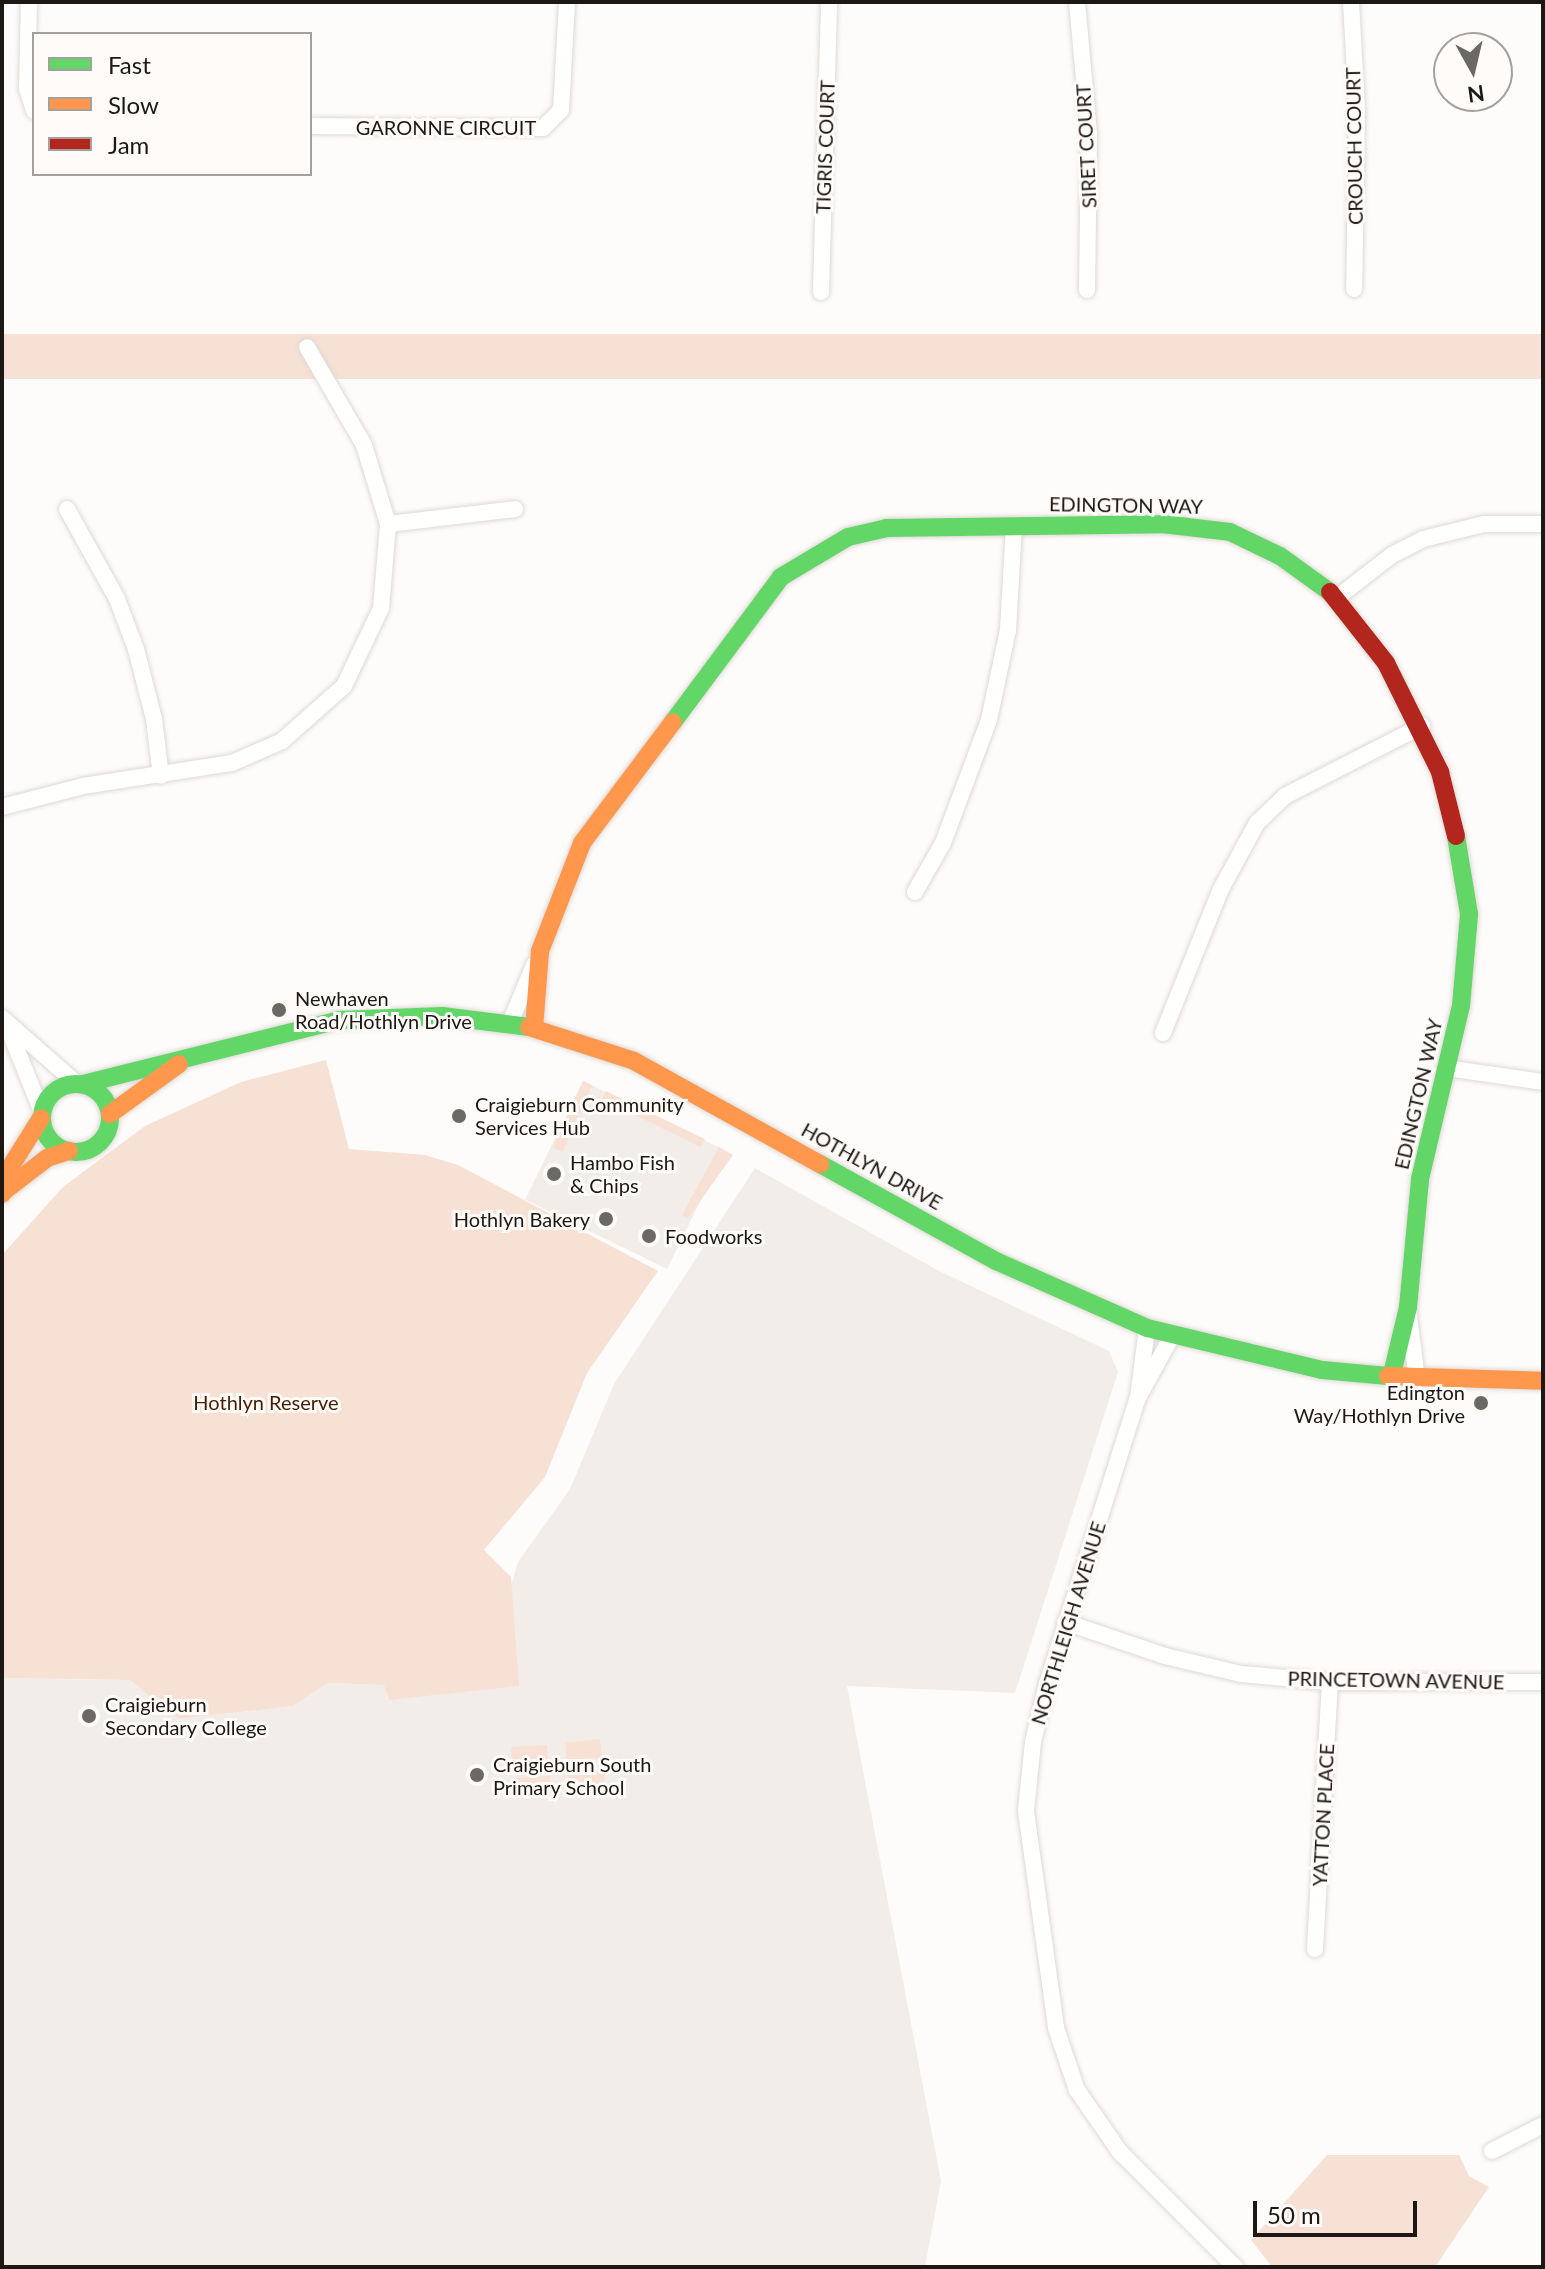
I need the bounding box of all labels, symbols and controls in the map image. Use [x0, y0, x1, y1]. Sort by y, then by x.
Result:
legend [32, 32, 312, 176]
north arrow [1433, 32, 1513, 112]
text: Fast [108, 50, 151, 79]
street label: CROUCH COURT [1341, 67, 1367, 225]
street label: TIGRIS COURT [811, 80, 839, 214]
text: N [1466, 80, 1486, 109]
street label: SIRET COURT [1071, 83, 1101, 209]
text: Slow [108, 90, 159, 119]
street label: GARONNE CIRCUIT [356, 115, 536, 139]
text: Jam [108, 130, 149, 159]
street label: EDINGTON WAY [1049, 492, 1203, 518]
place label: Newhaven Road/Hothlyn Drive [295, 986, 472, 1033]
marker: Newhaven Road/Hothlyn Drive [270, 1001, 288, 1019]
street label: EDINGTON WAY [1389, 1016, 1447, 1172]
place label: Craigieburn Community Services Hub [475, 1092, 684, 1139]
marker: Craigieburn Community Services Hub [450, 1107, 468, 1125]
street label: HOTHLYN DRIVE [797, 1117, 947, 1215]
place label: Hambo Fish & Chips [570, 1150, 675, 1197]
marker: Hambo Fish & Chips [545, 1165, 563, 1183]
place label: Hothlyn Bakery [454, 1207, 590, 1231]
marker: Hothlyn Bakery [597, 1210, 615, 1228]
place label: Foodworks [665, 1224, 762, 1248]
marker: Foodworks [640, 1227, 658, 1245]
place label: Edington Way/Hothlyn Drive [1294, 1380, 1465, 1427]
park label: Hothlyn Reserve [193, 1390, 339, 1414]
marker: Edington Way/Hothlyn Drive [1472, 1394, 1490, 1412]
street label: NORTHLEIGH AVENUE [1026, 1518, 1110, 1728]
street label: PRINCETOWN AVENUE [1287, 1666, 1505, 1694]
place label: Craigieburn Secondary College [105, 1692, 267, 1739]
marker: Craigieburn Secondary College [80, 1707, 98, 1725]
street label: YATTON PLACE [1307, 1743, 1339, 1887]
place label: Craigieburn South Primary School [493, 1752, 651, 1799]
marker: Craigieburn South Primary School [468, 1766, 486, 1784]
scale bar [1257, 2185, 1421, 2235]
text: 50 m [1267, 2200, 1321, 2229]

